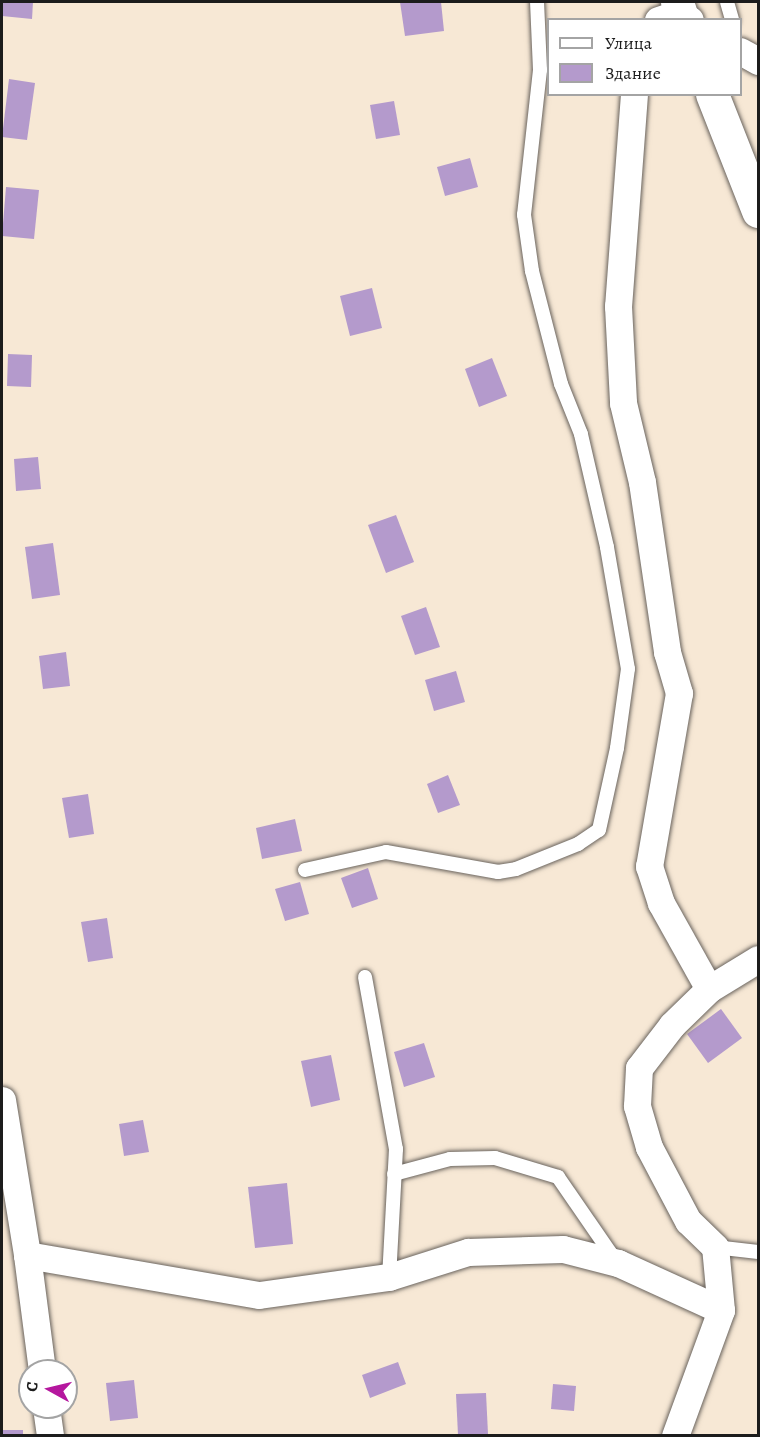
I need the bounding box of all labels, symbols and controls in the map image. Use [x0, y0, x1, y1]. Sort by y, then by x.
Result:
legend [547, 18, 742, 96]
text: Улица [605, 31, 652, 55]
text: Здание [605, 61, 661, 85]
north arrow [18, 1359, 78, 1419]
text: С [21, 1380, 44, 1393]

